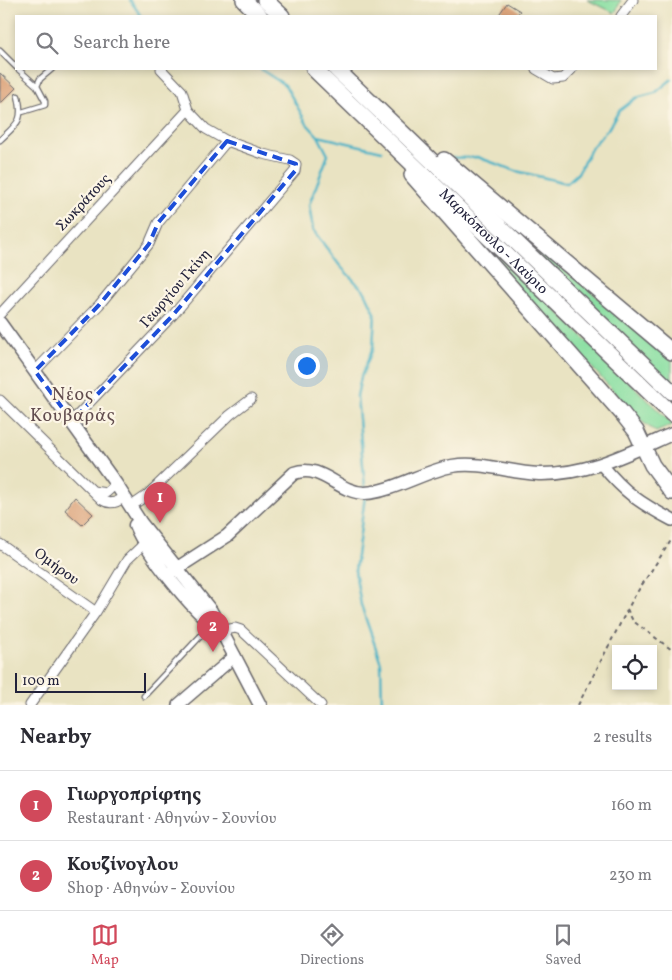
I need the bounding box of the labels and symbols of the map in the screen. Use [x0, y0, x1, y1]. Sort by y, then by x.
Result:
street label: Σωκράτους [52, 169, 116, 236]
street label: Μαρκόπουλο - Λαύριο [434, 184, 553, 299]
street label: Γεωργίου Γκίνη [136, 245, 216, 333]
your location [294, 353, 320, 379]
district label: Νέος Κουβαράς [30, 383, 116, 429]
pin: 1 [144, 482, 176, 523]
street label: Ομήρου [29, 543, 83, 591]
pin: 2 [197, 611, 229, 652]
scale bar [15, 670, 146, 693]

